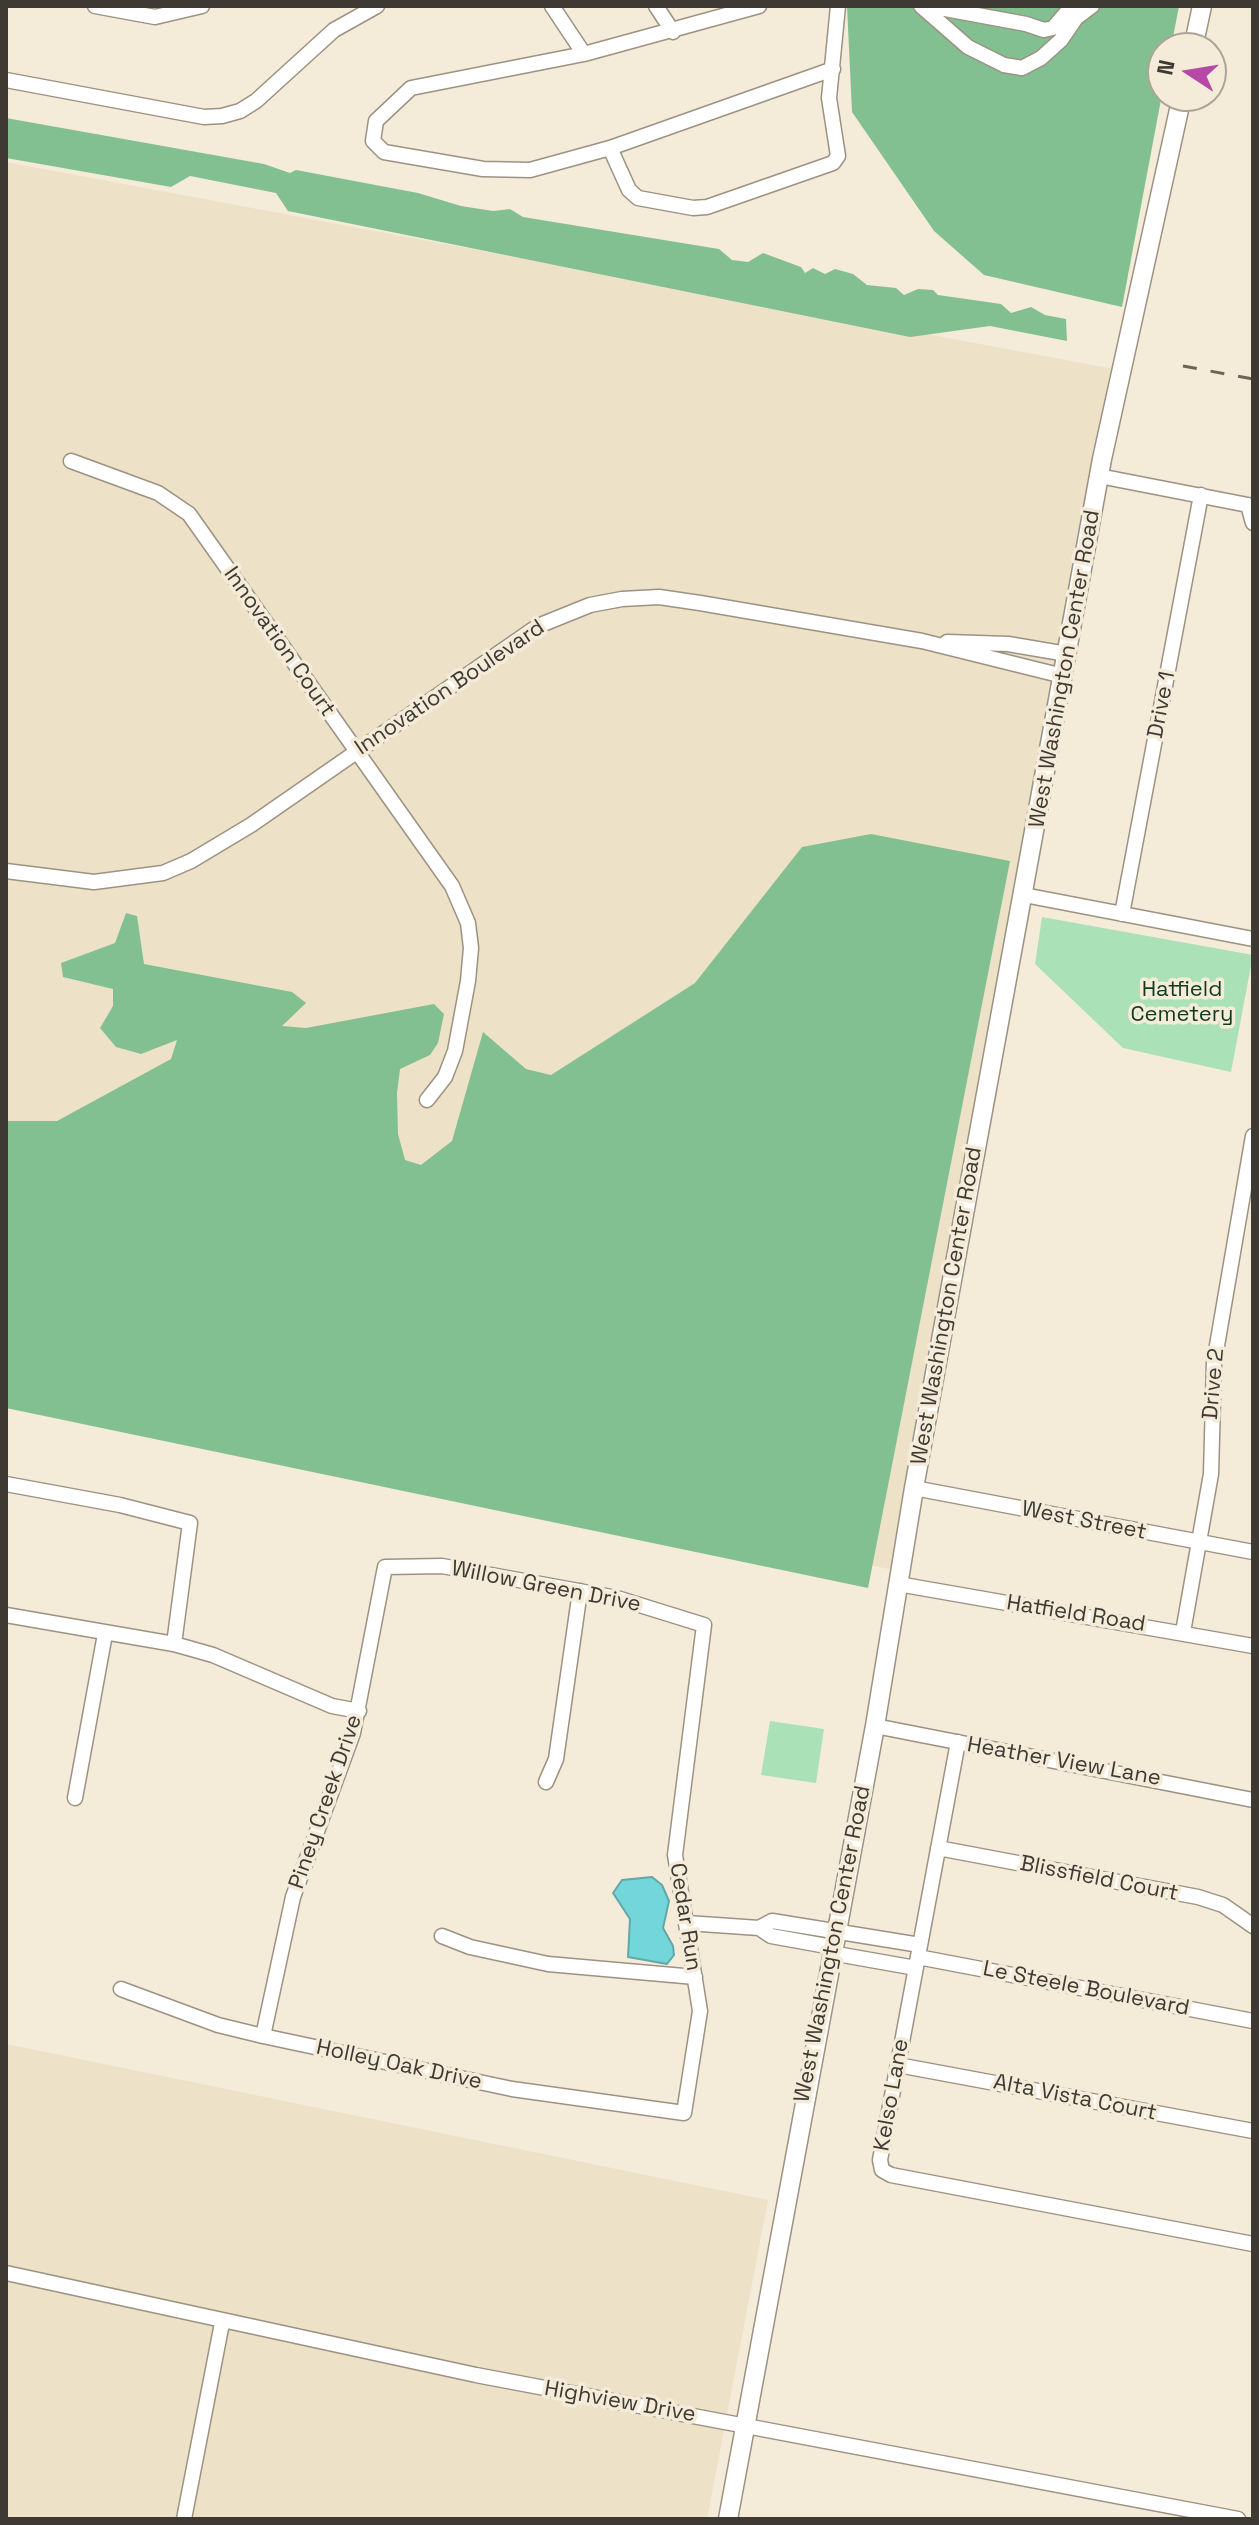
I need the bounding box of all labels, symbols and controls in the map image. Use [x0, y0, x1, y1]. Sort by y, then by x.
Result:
north arrow [1147, 32, 1227, 112]
text: N [1150, 57, 1181, 78]
street label: West Washington Center Road [1024, 508, 1106, 830]
street label: Innovation Court [217, 562, 341, 722]
street label: Innovation Boulevard [350, 615, 550, 761]
street label: Drive 1 [1143, 669, 1181, 741]
park label: Hatfield Cemetery [1130, 977, 1234, 1028]
street label: West Washington Center Road [906, 1145, 988, 1467]
street label: Drive 2 [1198, 1347, 1230, 1421]
street label: West Street [1019, 1496, 1149, 1546]
street label: Willow Green Drive [449, 1556, 643, 1618]
street label: Hatfield Road [1005, 1590, 1147, 1638]
street label: Piney Creek Drive [284, 1711, 368, 1893]
street label: Heather View Lane [965, 1732, 1163, 1792]
street label: West Washington Center Road [789, 1783, 877, 2105]
street label: Blissfield Court [1018, 1851, 1180, 1907]
street label: Cedar Run [663, 1861, 707, 1973]
street label: Le Steele Boulevard [981, 1956, 1191, 2022]
street label: Holley Oak Drive [314, 2035, 484, 2095]
street label: Kelso Lane [869, 2037, 915, 2153]
street label: Alta Vista Court [991, 2069, 1159, 2127]
street label: Highview Drive [542, 2376, 698, 2428]

